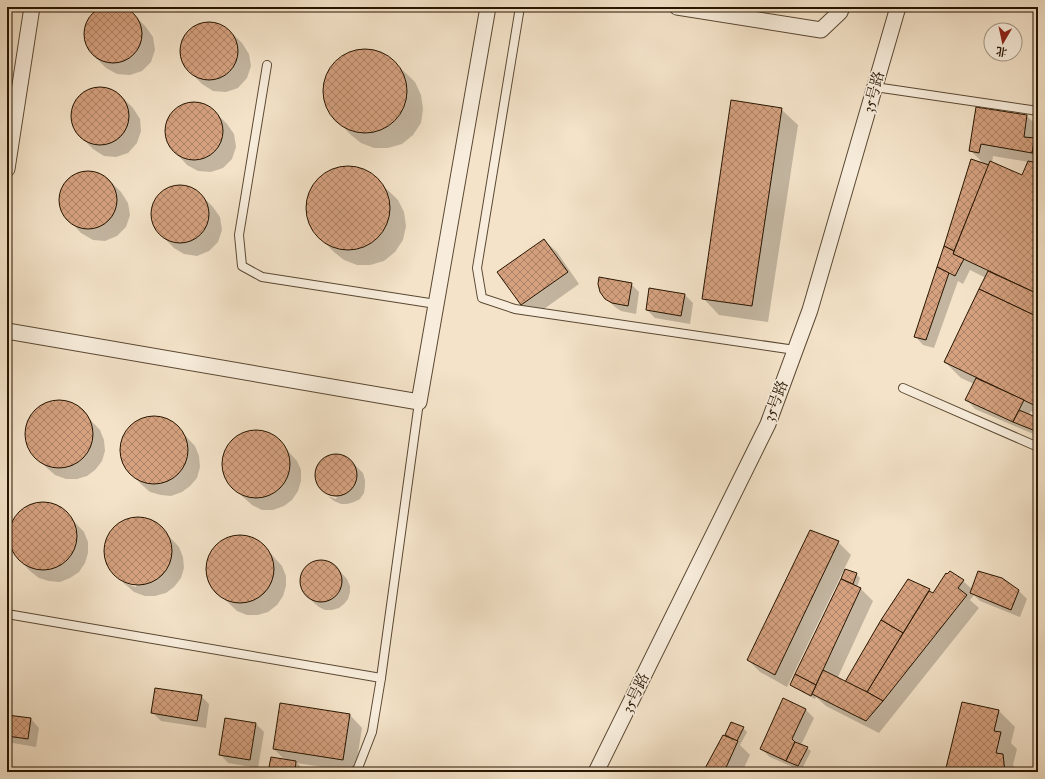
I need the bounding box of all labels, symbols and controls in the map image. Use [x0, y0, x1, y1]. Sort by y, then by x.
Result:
north arrow [983, 22, 1023, 62]
text: 北 [995, 44, 1008, 59]
street label: 35号路 [859, 69, 889, 115]
street label: 35号路 [760, 378, 792, 424]
street label: 35号路 [618, 670, 654, 716]

